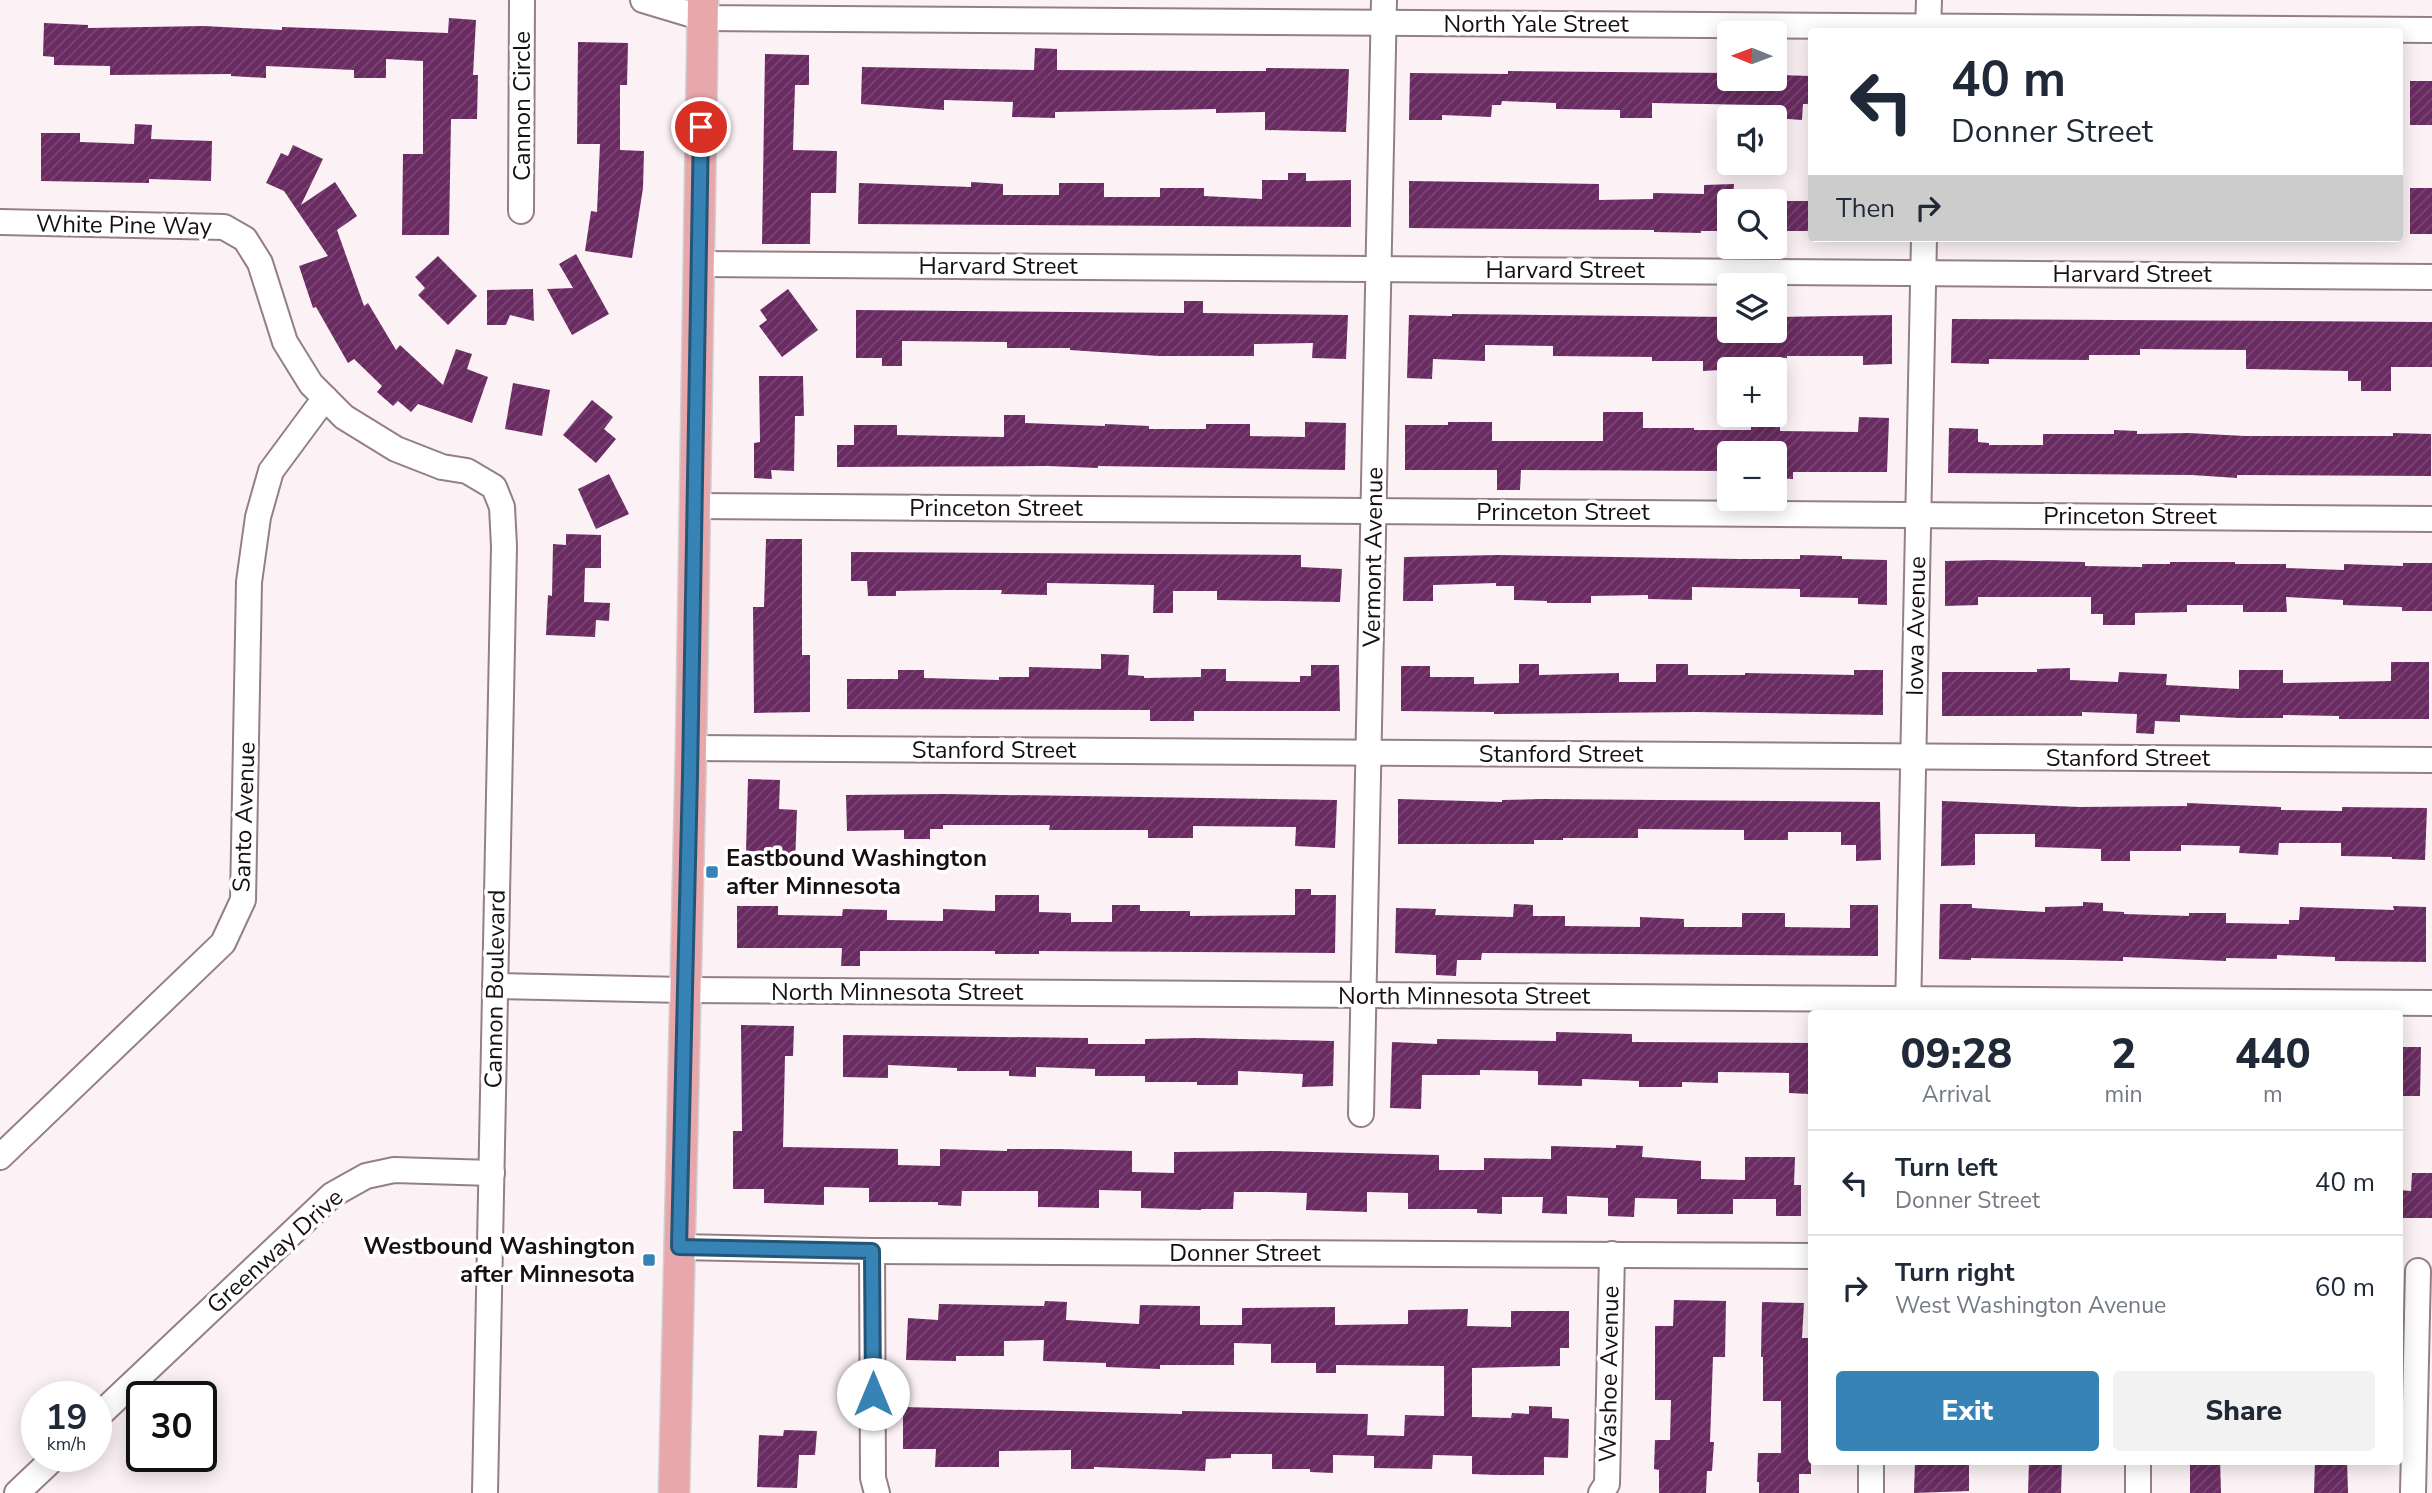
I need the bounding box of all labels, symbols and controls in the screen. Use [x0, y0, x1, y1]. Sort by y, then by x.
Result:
street label: North Yale Street [1443, 8, 1629, 40]
north arrow [1717, 21, 1787, 91]
map controls [1717, 21, 1787, 511]
street label: Cannon Circle [506, 31, 538, 181]
text: 40 m [1951, 46, 2066, 113]
icon: left [1836, 56, 1927, 147]
pin [671, 97, 731, 157]
button: sound [1717, 105, 1787, 175]
icon: arrive [682, 108, 720, 146]
text: Donner Street [1951, 110, 2153, 153]
button: search [1717, 189, 1787, 259]
icon: right [1909, 189, 1947, 227]
text: Then [1836, 191, 1895, 226]
street label: White Pine Way [36, 207, 213, 243]
street label: Harvard Street [918, 250, 1078, 282]
street label: Harvard Street [1485, 254, 1645, 286]
street label: Harvard Street [2052, 258, 2212, 290]
button: layers [1717, 273, 1787, 343]
button: + [1717, 357, 1787, 427]
button: − [1717, 441, 1787, 511]
street label: Vermont Avenue [1355, 467, 1391, 648]
street label: Princeton Street [909, 492, 1083, 524]
street label: Princeton Street [1476, 496, 1650, 528]
street label: Princeton Street [2043, 500, 2217, 532]
street label: Iowa Avenue [1899, 556, 1933, 696]
street label: Stanford Street [912, 734, 1077, 766]
street label: Stanford Street [1479, 738, 1644, 770]
street label: Santo Avenue [225, 741, 263, 893]
street label: Stanford Street [2046, 742, 2211, 774]
place label: Eastbound Washington after Minnesota [726, 842, 987, 902]
marker: Eastbound Washington after Minnesota [704, 864, 720, 880]
street label: Cannon Boulevard [477, 889, 513, 1089]
street label: North Minnesota Street [771, 976, 1024, 1008]
street label: North Minnesota Street [1338, 980, 1591, 1012]
text: 09:28 [1900, 1026, 2012, 1083]
text: 2 [2111, 1026, 2136, 1083]
text: 440 [2235, 1026, 2311, 1083]
text: Arrival [1922, 1079, 1991, 1110]
text: min [2105, 1079, 2143, 1110]
text: m [2263, 1079, 2283, 1110]
text: Turn left [1895, 1150, 1998, 1185]
icon: left [1836, 1164, 1874, 1202]
text: 40 m [2315, 1165, 2375, 1200]
street label: Greenway Drive [200, 1181, 350, 1321]
text: Donner Street [1895, 1185, 2040, 1216]
place label: Westbound Washington after Minnesota [363, 1230, 635, 1290]
street label: Donner Street [1169, 1237, 1321, 1269]
marker: Westbound Washington after Minnesota [641, 1252, 657, 1268]
text: Turn right [1895, 1255, 2014, 1290]
icon: right [1836, 1269, 1874, 1307]
text: 60 m [2315, 1270, 2375, 1305]
street label: Washoe Avenue [1591, 1285, 1627, 1463]
text: West Washington Avenue [1895, 1290, 2166, 1321]
position arrow [836, 1357, 910, 1431]
button: Exit [1836, 1371, 2099, 1451]
button: Share [2113, 1371, 2375, 1451]
speed limit sign: 30 [126, 1381, 217, 1472]
text: 19 [45, 1394, 88, 1441]
text: km/h [47, 1432, 86, 1456]

